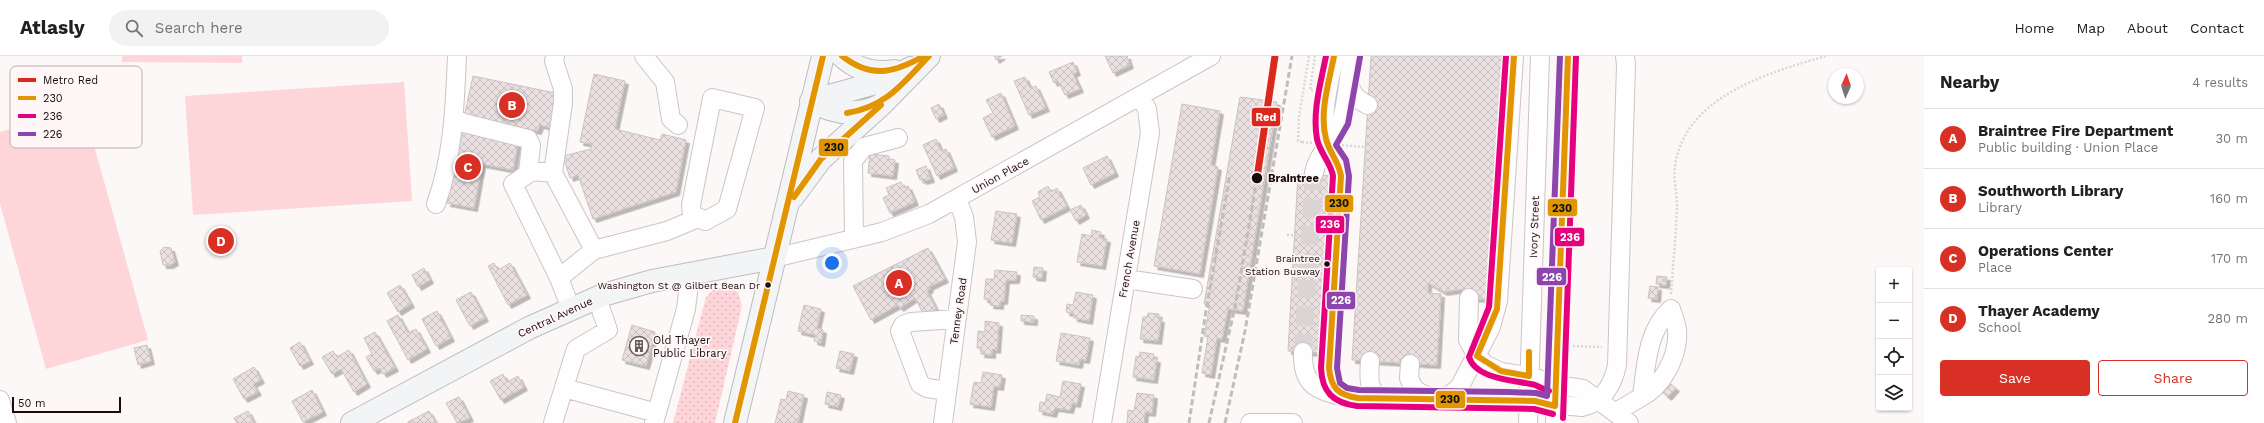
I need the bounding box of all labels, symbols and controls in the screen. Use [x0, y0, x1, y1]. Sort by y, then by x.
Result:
search box [109, 10, 389, 46]
text: Atlasly [20, 16, 85, 39]
icon: search [123, 17, 145, 39]
text: Search here [155, 19, 243, 37]
text: Home [2014, 20, 2054, 36]
text: Map [2076, 20, 2105, 36]
text: About [2127, 20, 2168, 36]
text: Contact [2190, 20, 2244, 36]
legend [10, 66, 142, 148]
north arrow [1828, 68, 1864, 104]
text: Nearby [1940, 72, 1999, 92]
text: Metro Red [43, 74, 98, 87]
text: 4 results [2192, 75, 2248, 90]
pin: B [499, 90, 525, 120]
text: 230 [43, 92, 63, 105]
line badge: Red [1251, 107, 1281, 127]
text: 236 [43, 110, 63, 123]
text: Red [1256, 111, 1276, 124]
text: Braintree Fire Department [1978, 122, 2173, 140]
text: 226 [43, 128, 63, 141]
text: A [1949, 131, 1957, 146]
text: 30 m [2216, 131, 2248, 146]
line badge: 230 [818, 138, 849, 157]
text: Public building · Union Place [1978, 140, 2158, 155]
text: 230 [824, 141, 844, 154]
pin: C [455, 152, 481, 182]
street label: Union Place [969, 154, 1031, 196]
marker: Braintree [1250, 171, 1264, 185]
place label: Braintree [1268, 172, 1319, 185]
text: Southworth Library [1978, 182, 2124, 200]
text: B [1949, 191, 1957, 206]
text: 160 m [2210, 191, 2248, 206]
line badge: 230 [1324, 194, 1354, 213]
street label: Ivory Street [1527, 195, 1542, 258]
text: 230 [1329, 197, 1349, 210]
line badge: 230 [1547, 198, 1578, 217]
text: Library [1978, 200, 2022, 215]
text: 230 [1552, 202, 1572, 215]
line badge: 236 [1315, 215, 1345, 234]
text: 236 [1320, 218, 1340, 231]
street label: French Avenue [1116, 219, 1143, 299]
pin: D [208, 226, 234, 256]
line badge: 236 [1554, 227, 1585, 247]
text: 236 [1560, 231, 1580, 244]
text: Operations Center [1978, 242, 2113, 260]
text: C [1949, 251, 1957, 266]
text: 170 m [2211, 251, 2248, 266]
your location [822, 253, 842, 273]
place label: Braintree Station Busway [1245, 253, 1321, 277]
marker: Braintree Station Busway [1322, 259, 1332, 269]
text: Place [1978, 260, 2012, 275]
line badge: 226 [1536, 267, 1567, 286]
map controls [1876, 267, 1912, 411]
button: + [1876, 267, 1912, 303]
pin: A [886, 268, 912, 298]
text: 226 [1542, 271, 1562, 284]
street label: Tenney Road [947, 277, 970, 345]
place label: Washington St @ Gilbert Bean Dr [598, 280, 760, 291]
marker: Washington St @ Gilbert Bean Dr [763, 280, 773, 290]
line badge: 226 [1326, 291, 1356, 310]
street label: Central Avenue [516, 294, 595, 340]
text: 226 [1331, 294, 1351, 307]
text: Thayer Academy [1978, 302, 2100, 320]
button: − [1876, 303, 1912, 339]
text: D [1948, 311, 1958, 326]
text: 280 m [2208, 311, 2248, 326]
text: School [1978, 320, 2021, 335]
place label: Old Thayer Public Library [653, 334, 727, 360]
building icon: Old Thayer Public Library [628, 335, 650, 357]
button: locate [1876, 339, 1912, 375]
button: Save [1940, 360, 2090, 396]
button: Share [2098, 360, 2248, 396]
button: layers [1876, 375, 1912, 411]
line badge: 230 [1435, 390, 1466, 409]
text: 230 [1440, 393, 1460, 406]
scale bar [12, 395, 121, 414]
text: 50 m [18, 397, 45, 410]

